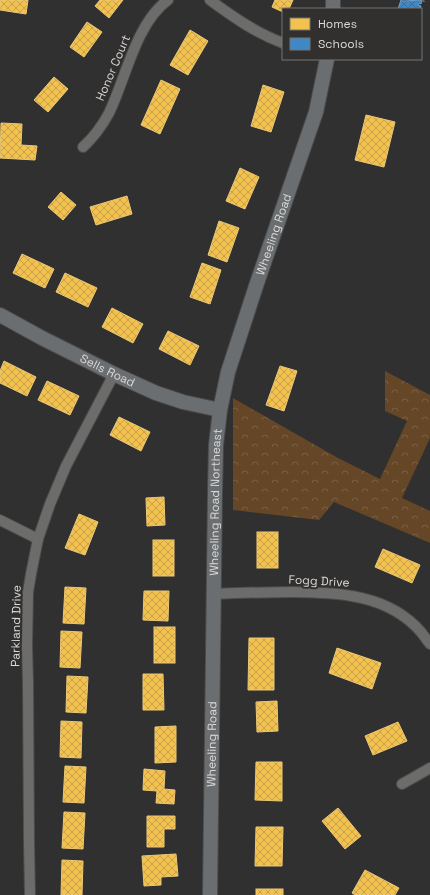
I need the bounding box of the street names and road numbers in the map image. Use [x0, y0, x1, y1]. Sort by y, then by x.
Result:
street label: Honor Court [92, 33, 134, 103]
street label: Wheeling Road [252, 191, 295, 278]
street label: Sells Road [77, 350, 138, 390]
street label: Wheeling Road Northeast [206, 428, 226, 576]
street label: Fogg Drive [288, 571, 350, 591]
street label: Parkland Drive [7, 585, 25, 667]
street label: Wheeling Road [203, 701, 220, 787]

